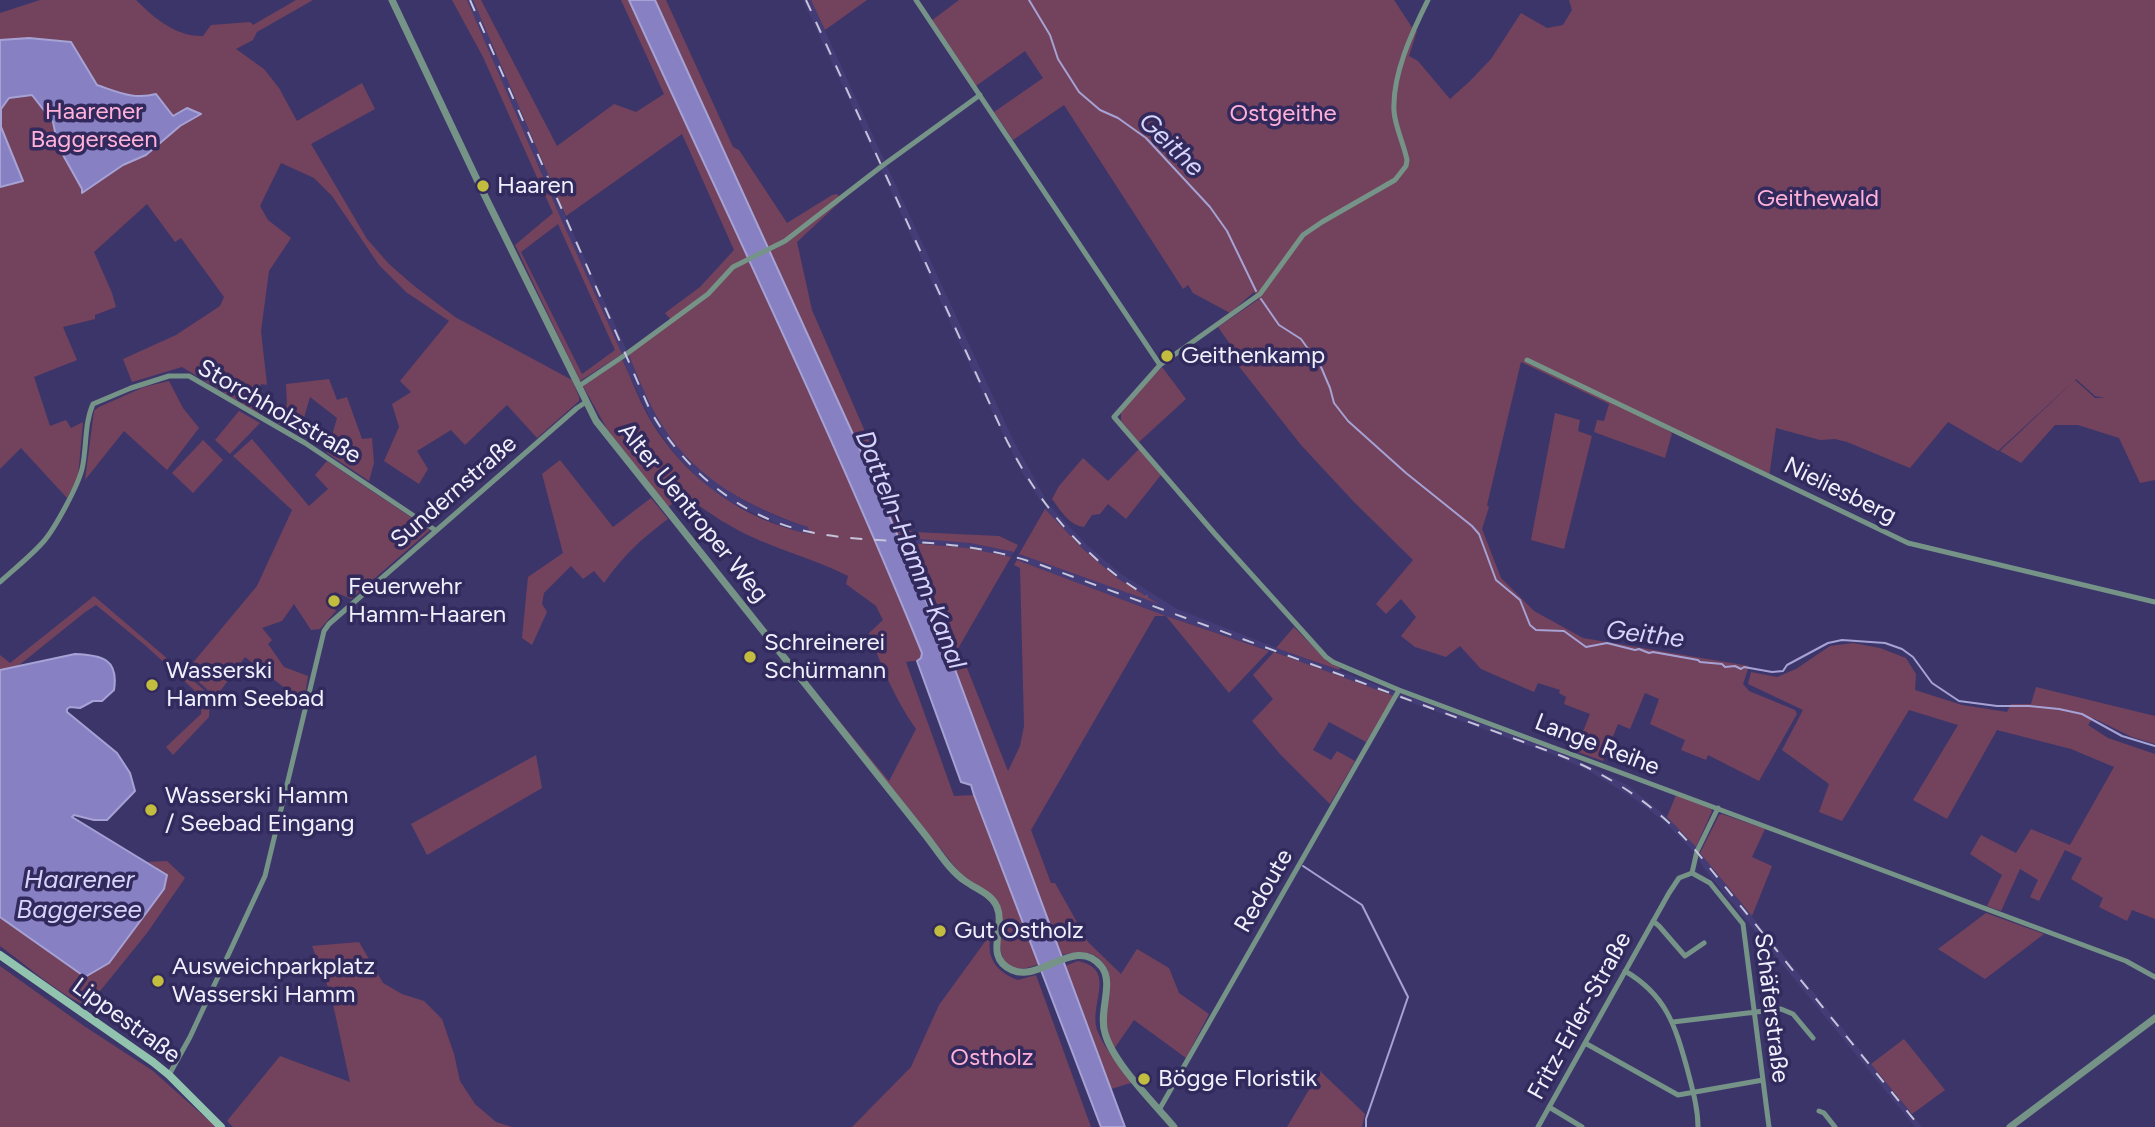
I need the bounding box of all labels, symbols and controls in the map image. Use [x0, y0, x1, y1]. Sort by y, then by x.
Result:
park label: Haarener Baggerseen [30, 98, 158, 154]
park label: Ostgeithe [1229, 100, 1337, 128]
water label: Geithe [1132, 106, 1210, 184]
place label: Haaren [497, 172, 574, 200]
marker: Haaren [475, 178, 491, 194]
park label: Geithewald [1757, 185, 1879, 213]
place label: Geithenkamp [1181, 342, 1325, 370]
marker: Geithenkamp [1159, 348, 1175, 364]
street label: Storchholzstraße [192, 354, 366, 470]
street label: Alter Uentroper Weg [612, 417, 774, 609]
water label: Datteln-Hamm-Kanal [848, 426, 972, 674]
street label: Sundernstraße [385, 429, 523, 555]
street label: Nieliesberg [1779, 451, 1901, 531]
place label: Feuerwehr Hamm-Haaren [348, 573, 506, 629]
marker: Feuerwehr Hamm-Haaren [326, 593, 342, 609]
water label: Geithe [1604, 615, 1686, 655]
place label: Schreinerei Schürmann [764, 629, 886, 685]
marker: Schreinerei Schürmann [742, 649, 758, 665]
place label: Wasserski Hamm Seebad [166, 657, 324, 713]
marker: Wasserski Hamm Seebad [144, 677, 160, 693]
street label: Lange Reihe [1530, 708, 1664, 782]
place label: Wasserski Hamm / Seebad Eingang [165, 782, 354, 838]
marker: Wasserski Hamm / Seebad Eingang [143, 802, 159, 818]
street label: Redoute [1229, 844, 1299, 938]
water label: Haarener Baggersee [16, 864, 142, 926]
place label: Gut Ostholz [954, 917, 1084, 945]
marker: Gut Ostholz [932, 923, 948, 939]
street label: Fritz-Erler-Straße [1522, 927, 1638, 1105]
street label: Schäferstraße [1748, 932, 1794, 1084]
place label: Ausweichparkplatz Wasserski Hamm [172, 953, 375, 1009]
street label: Lippestraße [66, 972, 186, 1070]
marker: Ausweichparkplatz Wasserski Hamm [150, 973, 166, 989]
park label: Ostholz [950, 1044, 1034, 1072]
place label: Bögge Floristik [1158, 1065, 1317, 1093]
marker: Bögge Floristik [1136, 1071, 1152, 1087]

